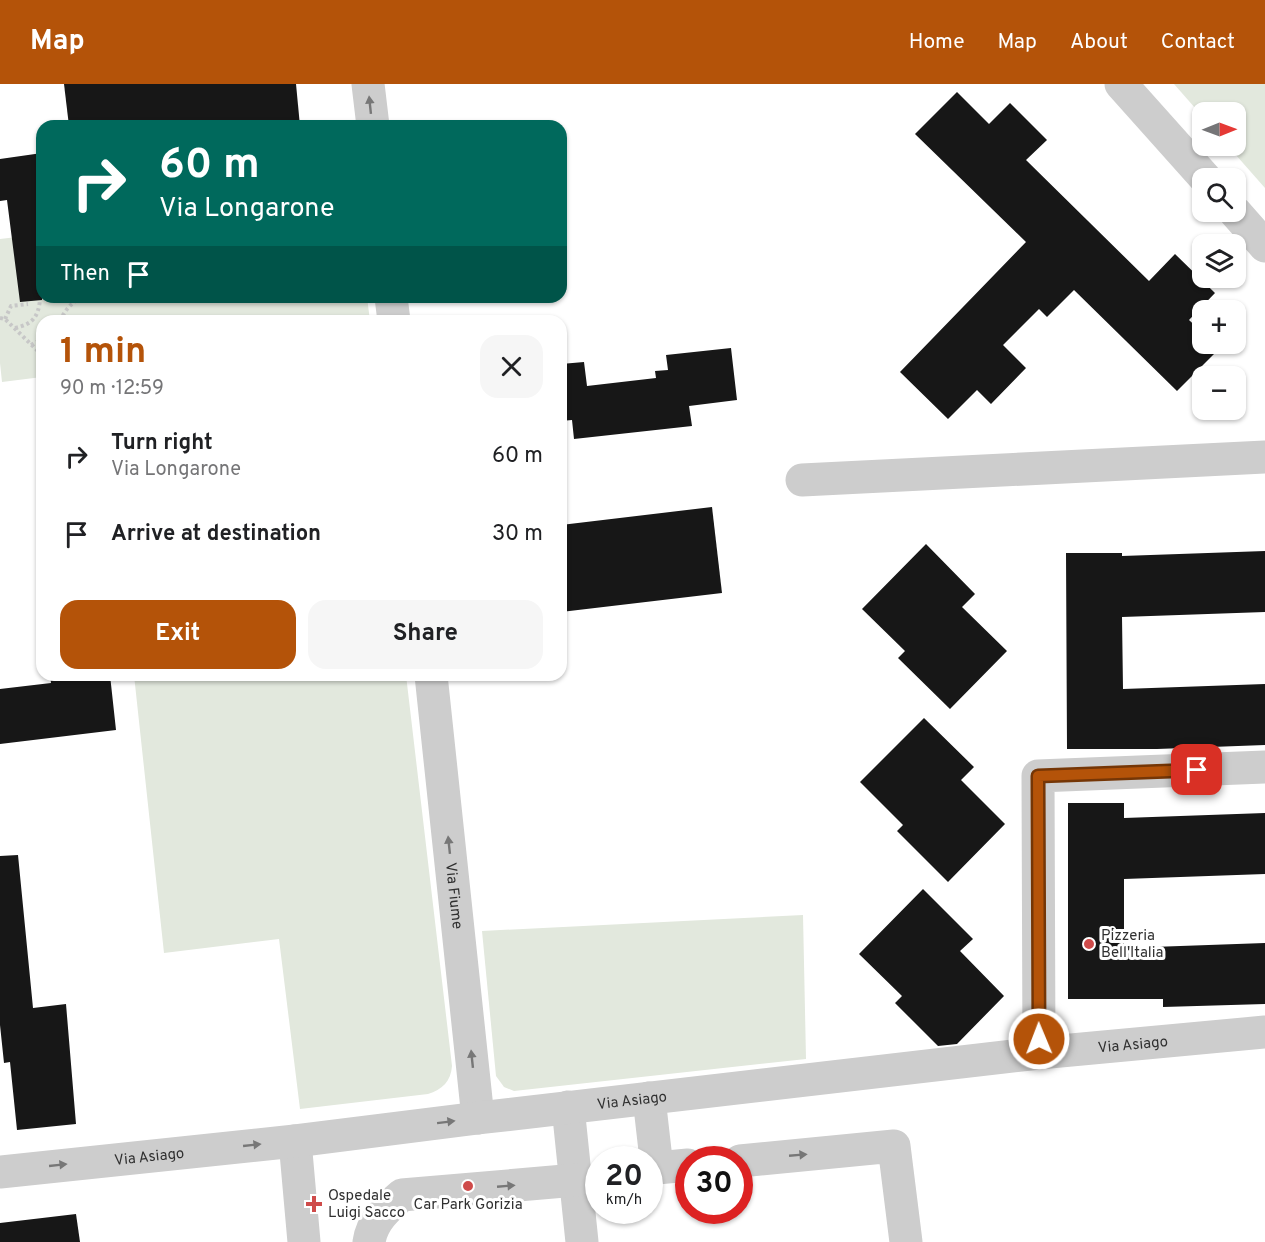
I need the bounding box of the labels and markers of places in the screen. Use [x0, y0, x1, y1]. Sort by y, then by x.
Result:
pin [1171, 744, 1222, 795]
place label: Pizzeria Bell'Italia [1101, 927, 1163, 963]
marker: Pizzeria Bell'Italia [1082, 937, 1096, 951]
marker: Car Park Gorizia [461, 1179, 475, 1193]
place label: Ospedale Luigi Sacco [328, 1187, 405, 1223]
marker: Ospedale Luigi Sacco [305, 1195, 323, 1213]
place label: Car Park Gorizia [413, 1196, 523, 1215]

